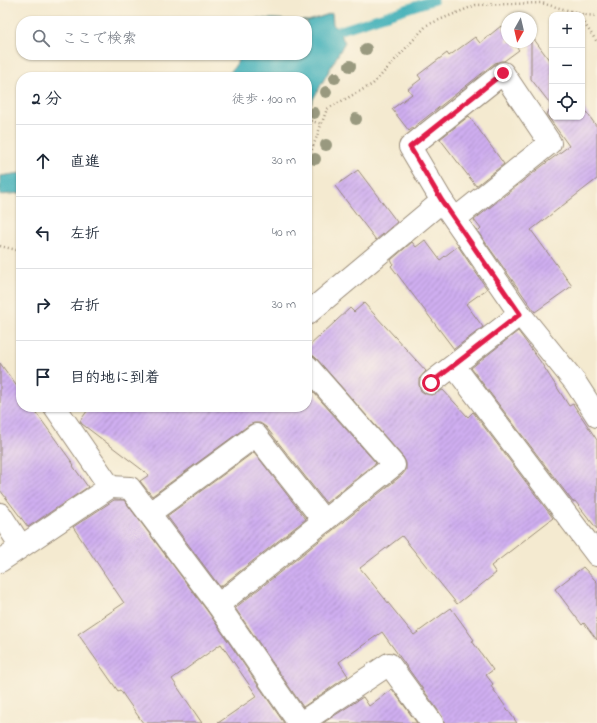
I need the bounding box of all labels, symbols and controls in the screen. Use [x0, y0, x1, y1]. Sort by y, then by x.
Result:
north arrow [501, 12, 537, 48]
map controls [549, 12, 585, 120]
button: + [549, 12, 585, 48]
search box [16, 16, 312, 60]
icon: search [30, 27, 52, 49]
text: ここで検索 [62, 28, 137, 50]
button: − [549, 48, 585, 84]
route end [494, 64, 512, 82]
button: locate [549, 84, 585, 120]
text: 2 分 [32, 87, 62, 112]
text: 徒歩 · 100 m [232, 90, 296, 109]
icon: ahead [32, 150, 54, 172]
text: 直進 [70, 151, 100, 173]
text: 30 m [272, 151, 296, 170]
icon: left [32, 222, 54, 244]
text: 左折 [70, 223, 100, 245]
text: 40 m [272, 223, 296, 242]
icon: right [32, 294, 54, 316]
text: 右折 [70, 295, 100, 317]
text: 30 m [272, 295, 296, 314]
icon: arrive [32, 366, 54, 388]
text: 目的地に到着 [70, 367, 160, 389]
route start [422, 374, 440, 392]

